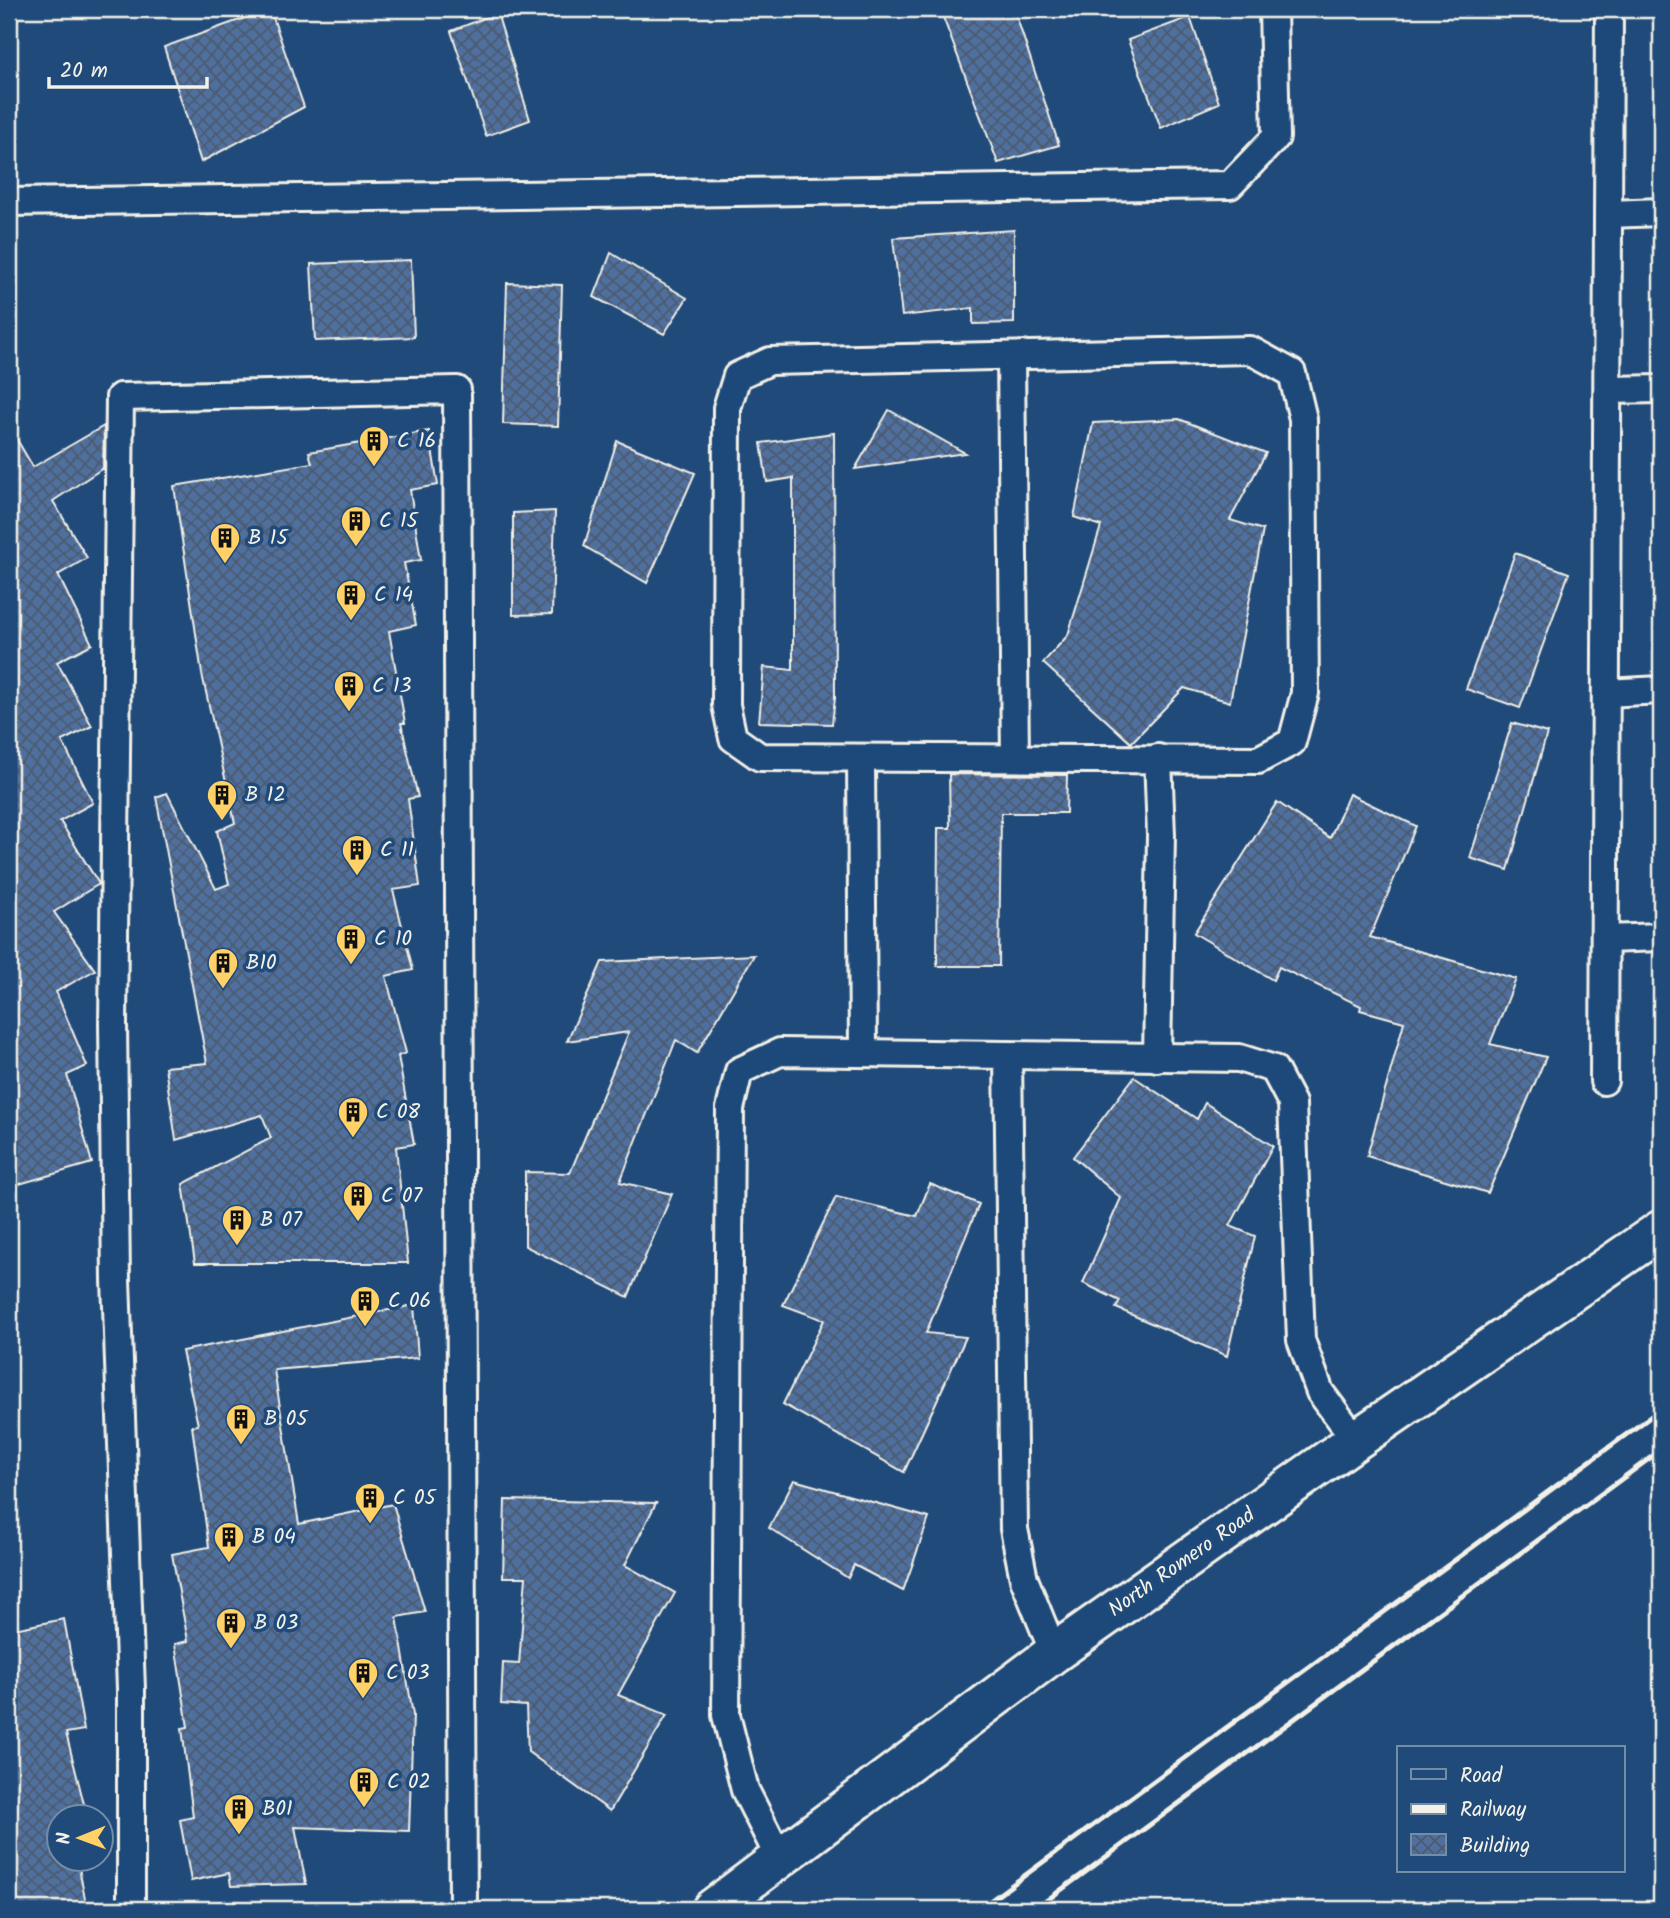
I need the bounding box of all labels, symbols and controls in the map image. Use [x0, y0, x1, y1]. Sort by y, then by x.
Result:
scale bar [49, 46, 206, 90]
text: 20 m [60, 55, 108, 88]
building icon: C 16 [357, 424, 391, 468]
place label: C 16 [397, 425, 436, 458]
building icon: C 15 [339, 504, 373, 548]
place label: C 15 [379, 505, 420, 538]
building icon: B 15 [208, 521, 242, 565]
place label: B 15 [248, 522, 289, 555]
building icon: C 14 [334, 578, 368, 622]
place label: C 14 [374, 579, 413, 612]
building icon: C 13 [332, 669, 366, 713]
place label: C 13 [372, 670, 412, 703]
building icon: B 12 [205, 778, 239, 822]
place label: B 12 [245, 779, 286, 812]
building icon: C 11 [340, 833, 374, 877]
place label: C 11 [380, 834, 414, 867]
building icon: C 10 [334, 922, 368, 966]
place label: C 10 [374, 923, 412, 956]
building icon: B10 [206, 946, 240, 990]
place label: B10 [246, 947, 276, 980]
building icon: C 08 [336, 1095, 370, 1139]
place label: C 08 [376, 1096, 420, 1129]
building icon: C 07 [341, 1179, 375, 1223]
place label: C 07 [381, 1180, 423, 1213]
building icon: B 07 [220, 1203, 254, 1247]
place label: B 07 [260, 1204, 303, 1237]
building icon: C 06 [348, 1284, 382, 1328]
place label: C 06 [388, 1285, 431, 1318]
building icon: B 05 [224, 1402, 258, 1446]
place label: B 05 [264, 1403, 309, 1436]
building icon: C 05 [353, 1481, 387, 1525]
place label: C 05 [393, 1482, 437, 1515]
street label: North Romero Road [1102, 1499, 1263, 1626]
building icon: B 04 [212, 1520, 246, 1564]
place label: B 04 [252, 1521, 296, 1554]
building icon: B 03 [214, 1606, 248, 1650]
place label: B 03 [254, 1607, 298, 1640]
building icon: C 03 [346, 1656, 380, 1700]
place label: C 03 [386, 1657, 430, 1690]
legend [1397, 1746, 1624, 1872]
text: Road [1460, 1760, 1503, 1793]
building icon: C 02 [347, 1765, 381, 1809]
place label: C 02 [387, 1766, 431, 1799]
building icon: B01 [222, 1792, 256, 1836]
place label: B01 [262, 1793, 292, 1826]
text: Railway [1460, 1794, 1526, 1827]
north arrow [46, 1802, 116, 1872]
text: Building [1460, 1830, 1530, 1863]
text: N [50, 1832, 80, 1845]

